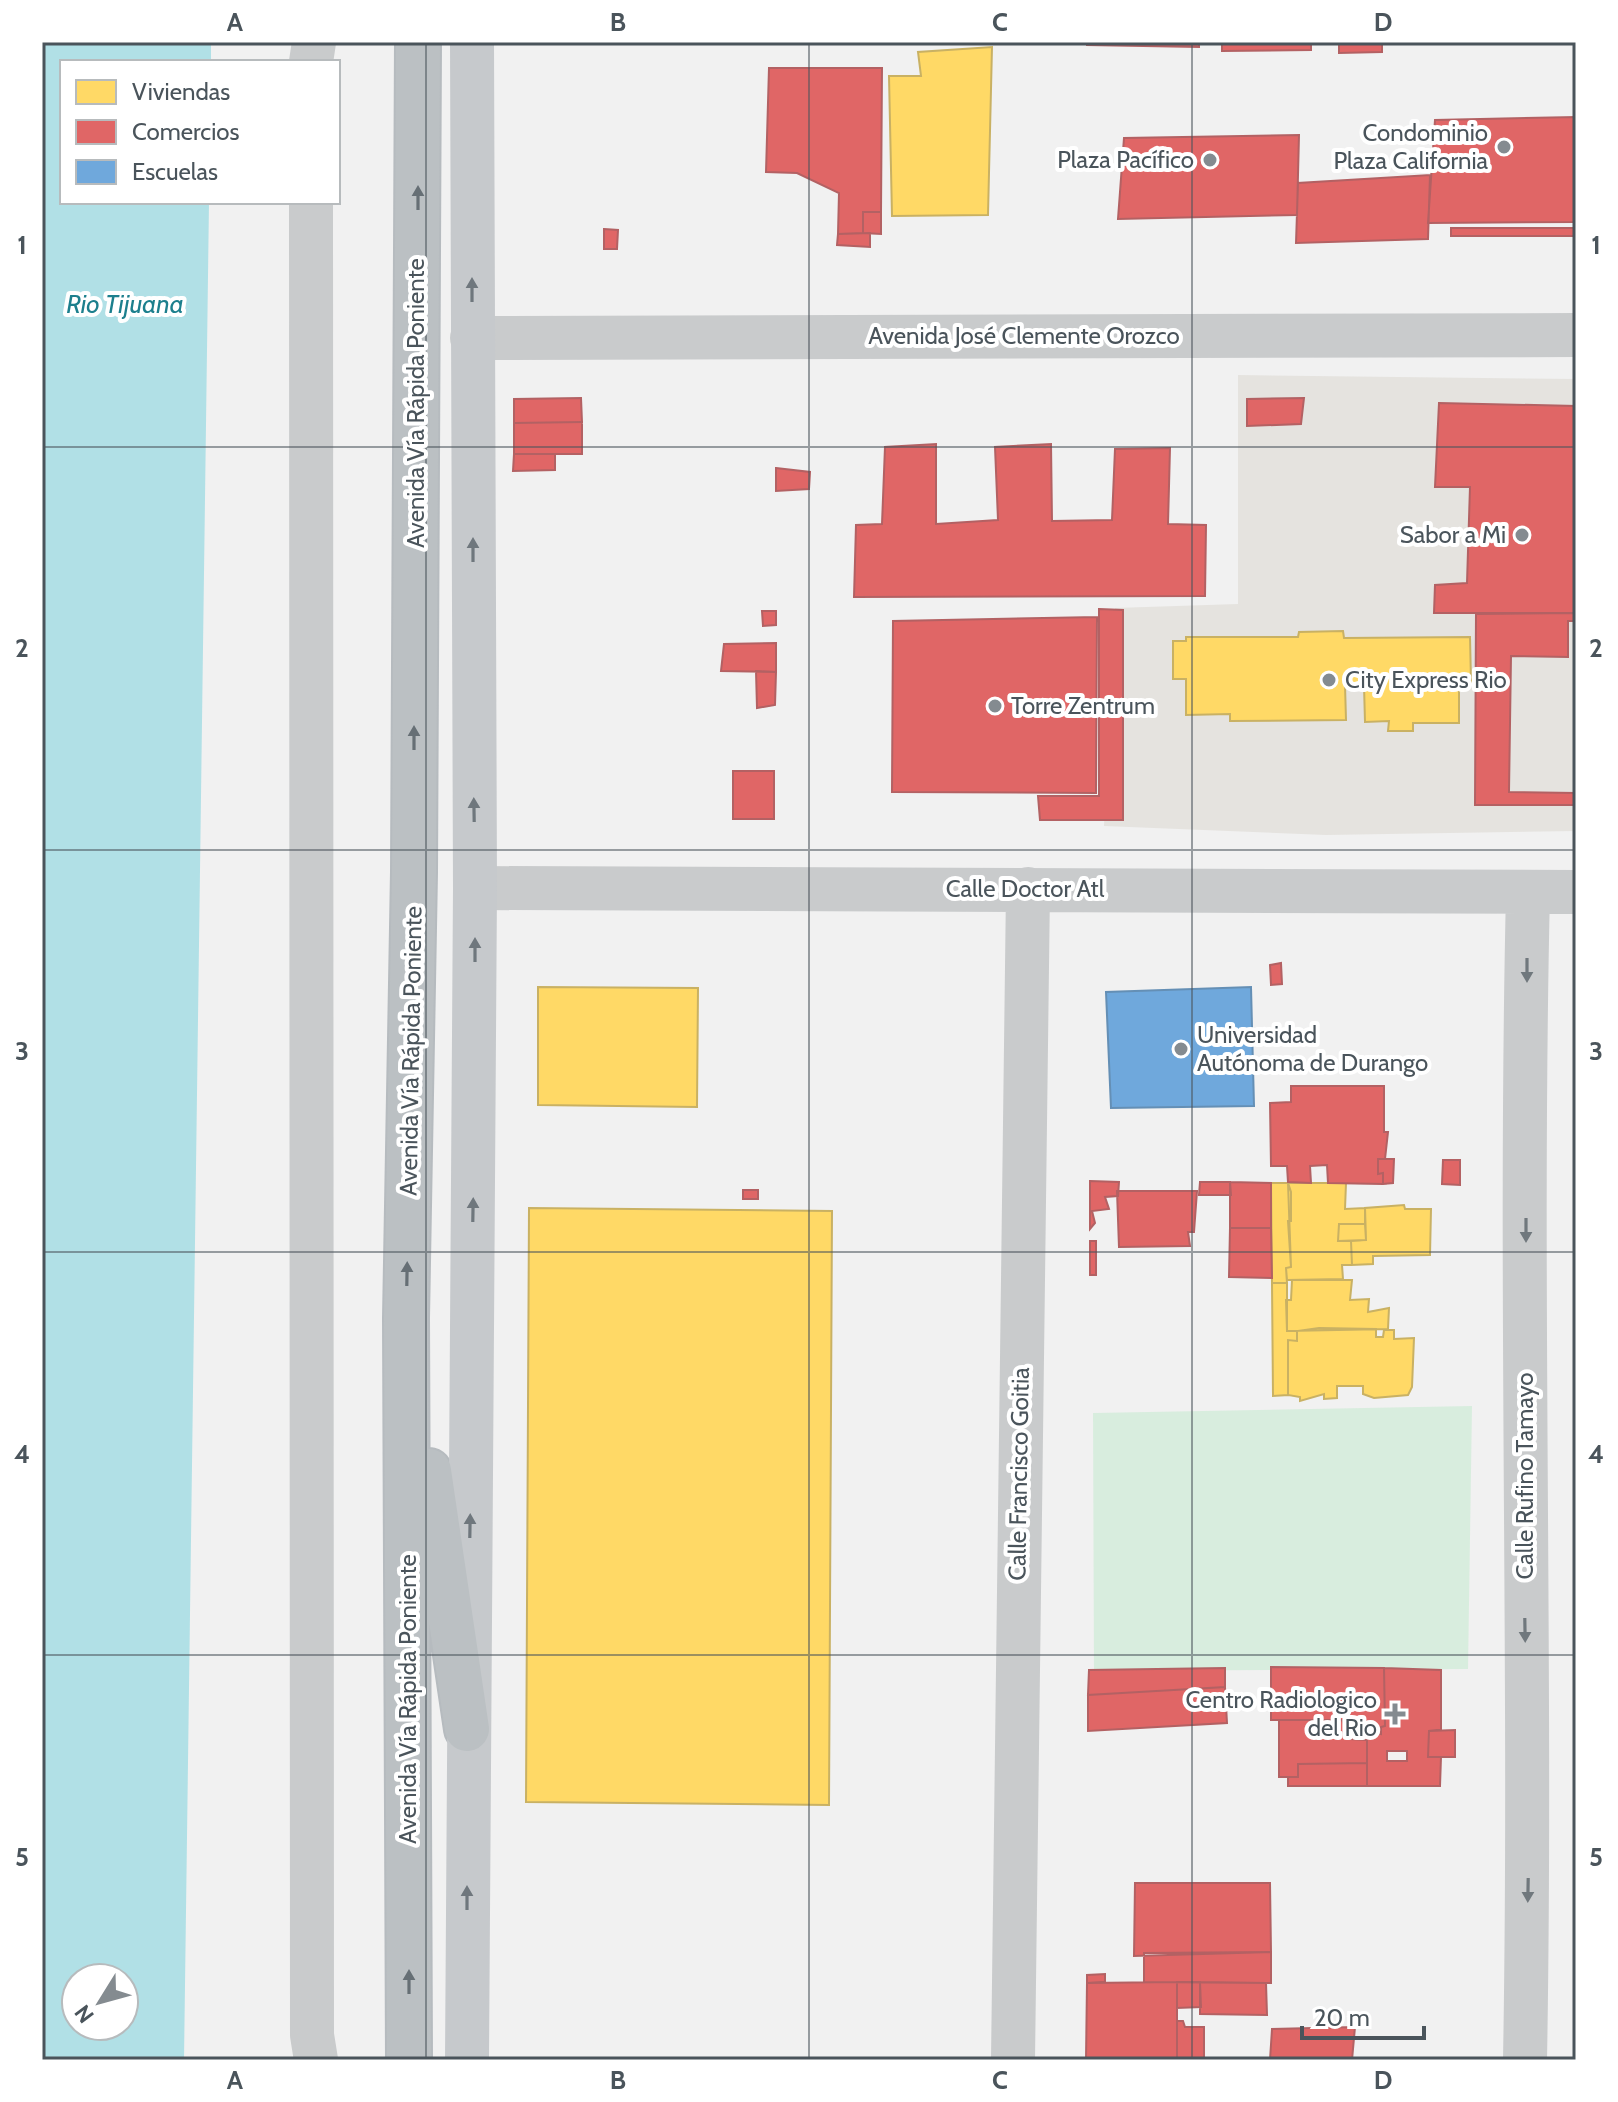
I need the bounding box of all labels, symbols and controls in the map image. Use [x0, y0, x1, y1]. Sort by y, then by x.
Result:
text: A [227, 6, 244, 38]
text: B [610, 6, 626, 38]
text: C [992, 6, 1008, 38]
text: D [1374, 6, 1392, 38]
legend [60, 60, 340, 204]
text: Viviendas [132, 77, 230, 106]
text: Comercios [132, 117, 239, 146]
place label: Condominio Plaza California [1333, 118, 1488, 175]
marker: Condominio Plaza California [1495, 138, 1513, 156]
place label: Plaza Pacífico [1057, 145, 1194, 174]
marker: Plaza Pacífico [1201, 151, 1219, 169]
text: Escuelas [132, 157, 218, 186]
one-way arrow [412, 185, 424, 210]
text: 1 [17, 229, 27, 261]
text: 1 [1591, 229, 1601, 261]
street label: Avenida Vía Rápida Poniente [401, 258, 430, 548]
one-way arrow [466, 277, 478, 302]
water label: Rio Tijuana [66, 288, 184, 320]
street label: Avenida José Clemente Orozco [868, 321, 1180, 350]
place label: Sabor a Mi [1400, 520, 1506, 549]
marker: Sabor a Mi [1513, 526, 1531, 544]
one-way arrow [467, 537, 479, 562]
text: 2 [15, 632, 29, 664]
text: 2 [1589, 632, 1603, 664]
place label: City Express Rio [1345, 665, 1507, 694]
marker: City Express Rio [1320, 671, 1338, 689]
place label: Torre Zentrum [1011, 691, 1155, 720]
marker: Torre Zentrum [986, 697, 1004, 715]
one-way arrow [408, 725, 420, 750]
one-way arrow [468, 797, 480, 822]
street label: Calle Doctor Atl [946, 874, 1105, 903]
street label: Avenida Vía Rápida Poniente [393, 906, 428, 1196]
one-way arrow [468, 937, 481, 962]
one-way arrow [1521, 958, 1533, 983]
place label: Universidad Autónoma de Durango [1197, 1020, 1428, 1077]
text: 3 [15, 1035, 29, 1067]
text: 3 [1589, 1035, 1603, 1067]
marker: Universidad Autónoma de Durango [1172, 1040, 1190, 1058]
one-way arrow [467, 1197, 479, 1222]
one-way arrow [1520, 1218, 1532, 1243]
one-way arrow [401, 1261, 413, 1286]
street label: Calle Francisco Goitia [1002, 1367, 1035, 1581]
street label: Calle Rufino Tamayo [1510, 1372, 1539, 1580]
text: 4 [14, 1438, 30, 1470]
text: 4 [1588, 1438, 1604, 1470]
one-way arrow [463, 1513, 476, 1538]
street label: Avenida Vía Rápida Poniente [393, 1554, 422, 1844]
one-way arrow [1519, 1618, 1532, 1643]
place label: Centro Radiologico del Rio [1185, 1685, 1377, 1742]
marker: Centro Radiologico del Rio [1384, 1703, 1406, 1725]
text: 5 [15, 1841, 29, 1873]
text: 5 [1589, 1841, 1603, 1873]
one-way arrow [1522, 1878, 1534, 1903]
one-way arrow [461, 1885, 473, 1910]
north arrow [60, 1962, 140, 2042]
one-way arrow [403, 1969, 415, 1994]
scale bar [1302, 1990, 1424, 2040]
text: N [69, 1999, 100, 2028]
text: 20 m [1314, 2003, 1370, 2032]
text: A [227, 2064, 244, 2096]
text: B [610, 2064, 626, 2096]
text: C [992, 2064, 1008, 2096]
text: D [1374, 2064, 1392, 2096]

